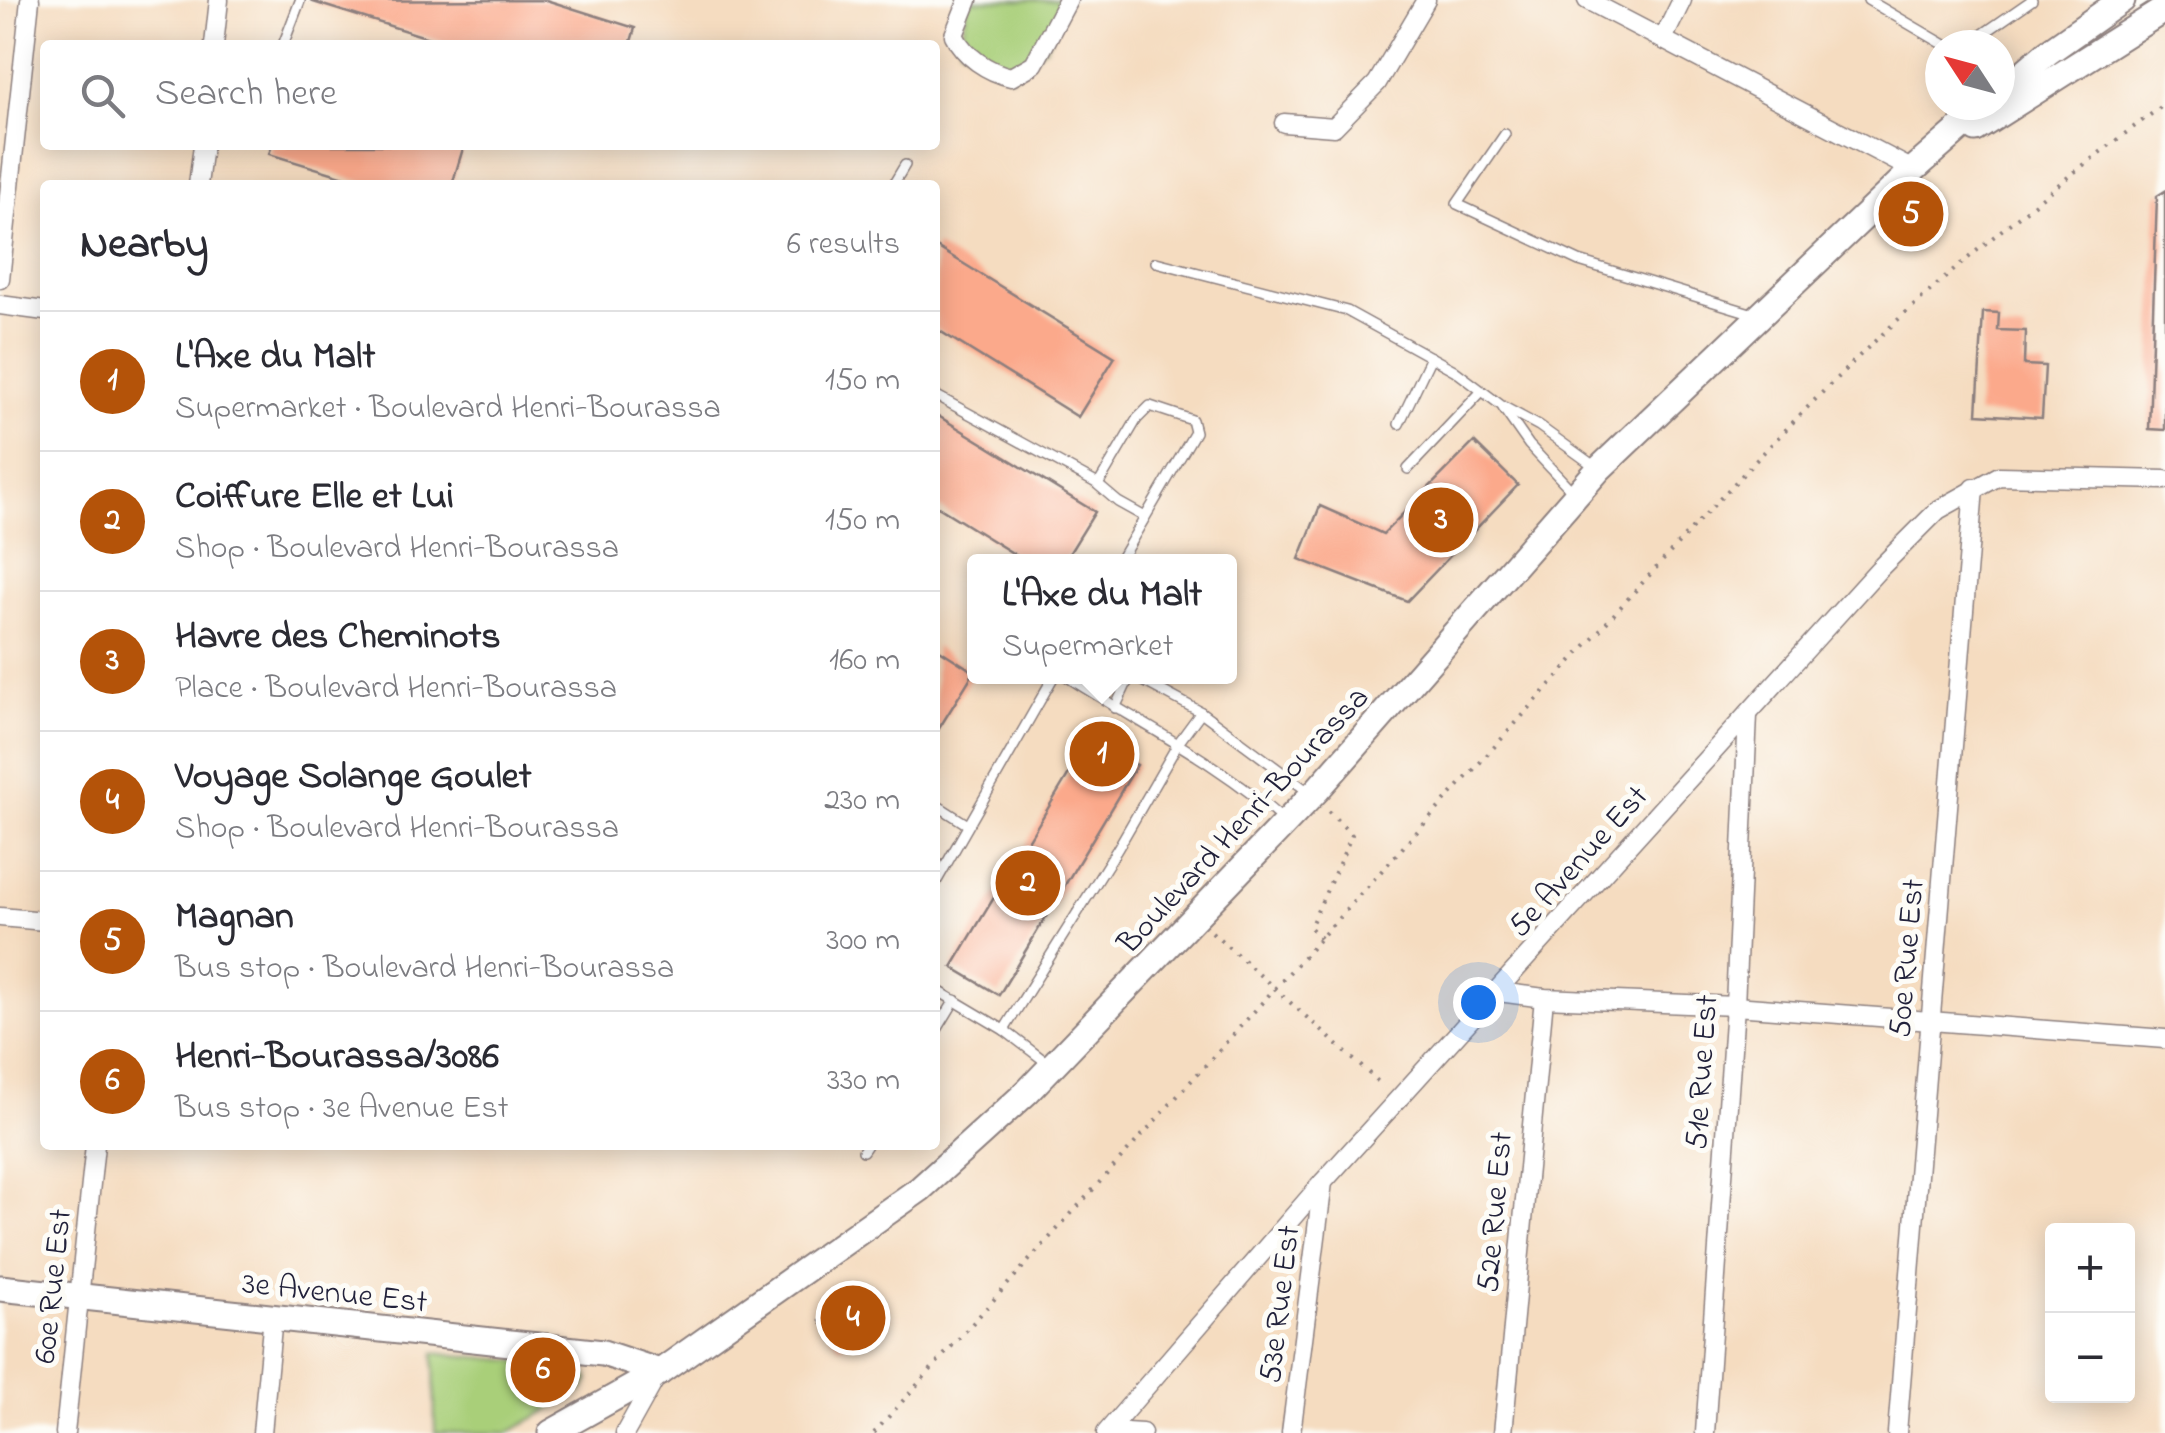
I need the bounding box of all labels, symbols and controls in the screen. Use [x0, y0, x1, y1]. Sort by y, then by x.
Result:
north arrow [1925, 30, 2015, 120]
search box [40, 40, 940, 150]
text: Search here [155, 67, 337, 123]
icon: search [75, 68, 130, 123]
pin: 5 [1878, 176, 1944, 252]
text: Nearby [80, 215, 208, 276]
text: 6 results [787, 222, 900, 269]
text: L'Axe du Malt [175, 330, 375, 386]
text: 1 [107, 358, 118, 405]
text: 150 m [825, 358, 900, 405]
text: Supermarket · Boulevard Henri-Bourassa [175, 386, 721, 433]
text: Coiffure Elle et Lui [175, 470, 454, 526]
pin: 3 [1408, 482, 1474, 558]
text: 2 [105, 498, 120, 545]
text: 150 m [825, 498, 900, 545]
text: Shop · Boulevard Henri-Bourassa [175, 526, 619, 573]
popup [967, 554, 1237, 684]
text: L'Axe du Malt [1002, 568, 1202, 624]
text: Havre des Cheminots [175, 610, 501, 666]
text: Supermarket [1002, 624, 1173, 671]
text: 3 [106, 638, 119, 685]
text: 160 m [829, 638, 900, 685]
text: Place · Boulevard Henri-Bourassa [175, 666, 617, 713]
street label: Boulevard Henri-Bourassa [1107, 677, 1382, 967]
pin: 1 [1070, 716, 1134, 792]
text: Voyage Solange Goulet [175, 750, 532, 806]
street label: 5e Avenue Est [1498, 776, 1661, 949]
text: 4 [106, 778, 119, 825]
text: 230 m [824, 778, 900, 825]
text: Shop · Boulevard Henri-Bourassa [175, 806, 619, 853]
pin: 2 [996, 846, 1060, 920]
street label: 50e Rue Est [1878, 877, 1939, 1040]
text: Magnan [175, 890, 294, 946]
text: 5 [103, 918, 122, 965]
text: 300 m [826, 918, 900, 965]
text: Bus stop · Boulevard Henri-Bourassa [175, 946, 674, 993]
your location [1453, 977, 1504, 1028]
street label: 51e Rue Est [1675, 993, 1732, 1151]
text: Henri-Bourassa/3086 [175, 1030, 499, 1086]
text: 6 [105, 1058, 120, 1105]
text: 330 m [827, 1058, 900, 1105]
text: Bus stop · 3e Avenue Est [175, 1086, 509, 1133]
street label: 52e Rue Est [1466, 1130, 1527, 1295]
street label: 60e Rue Est [23, 1207, 86, 1366]
street label: 53e Rue Est [1248, 1223, 1314, 1386]
map controls [2045, 1223, 2135, 1403]
button: + [2045, 1223, 2135, 1313]
street label: 3e Avenue Est [240, 1261, 430, 1328]
pin: 4 [820, 1280, 886, 1356]
button: − [2045, 1313, 2135, 1403]
pin: 6 [510, 1332, 576, 1408]

